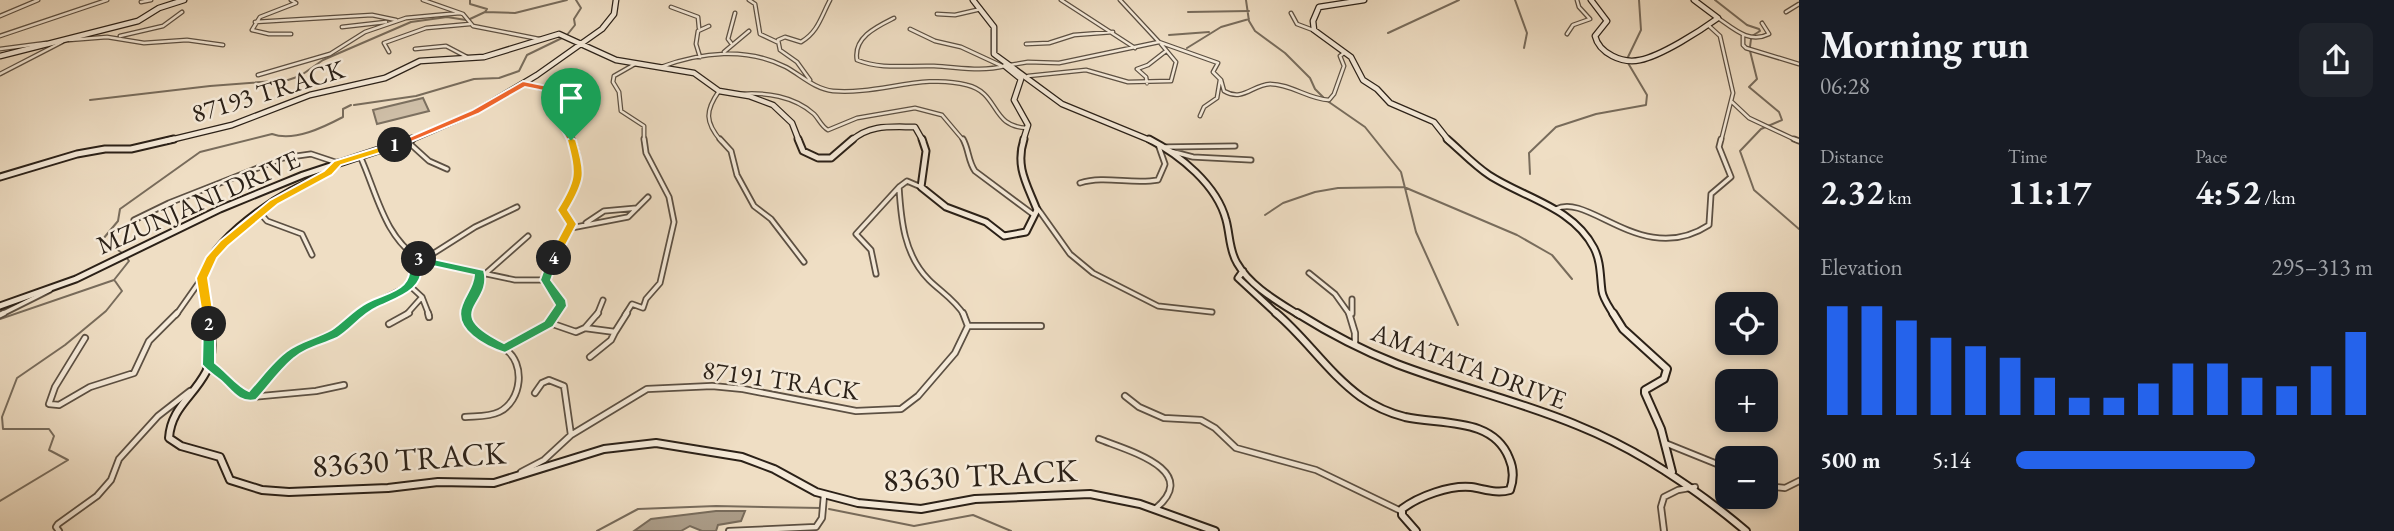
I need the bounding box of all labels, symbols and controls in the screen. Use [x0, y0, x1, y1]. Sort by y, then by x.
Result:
text: Morning run [1820, 20, 2029, 69]
button: share [2299, 23, 2373, 97]
street label: 87193 TRACK [187, 52, 349, 130]
pin [541, 68, 601, 140]
text: 06:28 [1820, 71, 1870, 101]
icon: arrive [552, 79, 590, 117]
pin: 1 [378, 128, 412, 162]
text: 1 [389, 132, 400, 157]
street label: MZUNJANI DRIVE [91, 142, 305, 262]
text: Distance [1820, 144, 1883, 169]
text: Time [2008, 144, 2047, 169]
text: Pace [2195, 144, 2227, 169]
text: 2.32 [1820, 169, 1884, 214]
text: 11:17 [2008, 169, 2092, 214]
text: 4:52 [2195, 169, 2261, 214]
text: km [1884, 185, 1912, 210]
text: /km [2261, 185, 2296, 210]
pin: 4 [536, 240, 572, 276]
pin: 3 [402, 242, 436, 276]
text: 4 [548, 245, 559, 270]
text: 3 [413, 246, 424, 271]
text: Elevation [1820, 252, 1903, 282]
text: 295–313 m [2272, 252, 2373, 282]
map controls [1715, 292, 1778, 509]
button: locate [1715, 292, 1778, 355]
pin: 2 [192, 306, 227, 342]
text: 2 [203, 311, 214, 336]
street label: AMATATA DRIVE [1366, 315, 1572, 417]
street label: 87191 TRACK [700, 352, 862, 408]
button: + [1715, 369, 1778, 432]
street label: 83630 TRACK [311, 431, 509, 487]
text: 500 m [1820, 445, 1881, 475]
text: 5:14 [1932, 445, 1971, 475]
button: − [1715, 446, 1778, 509]
street label: 83630 TRACK [882, 449, 1079, 501]

